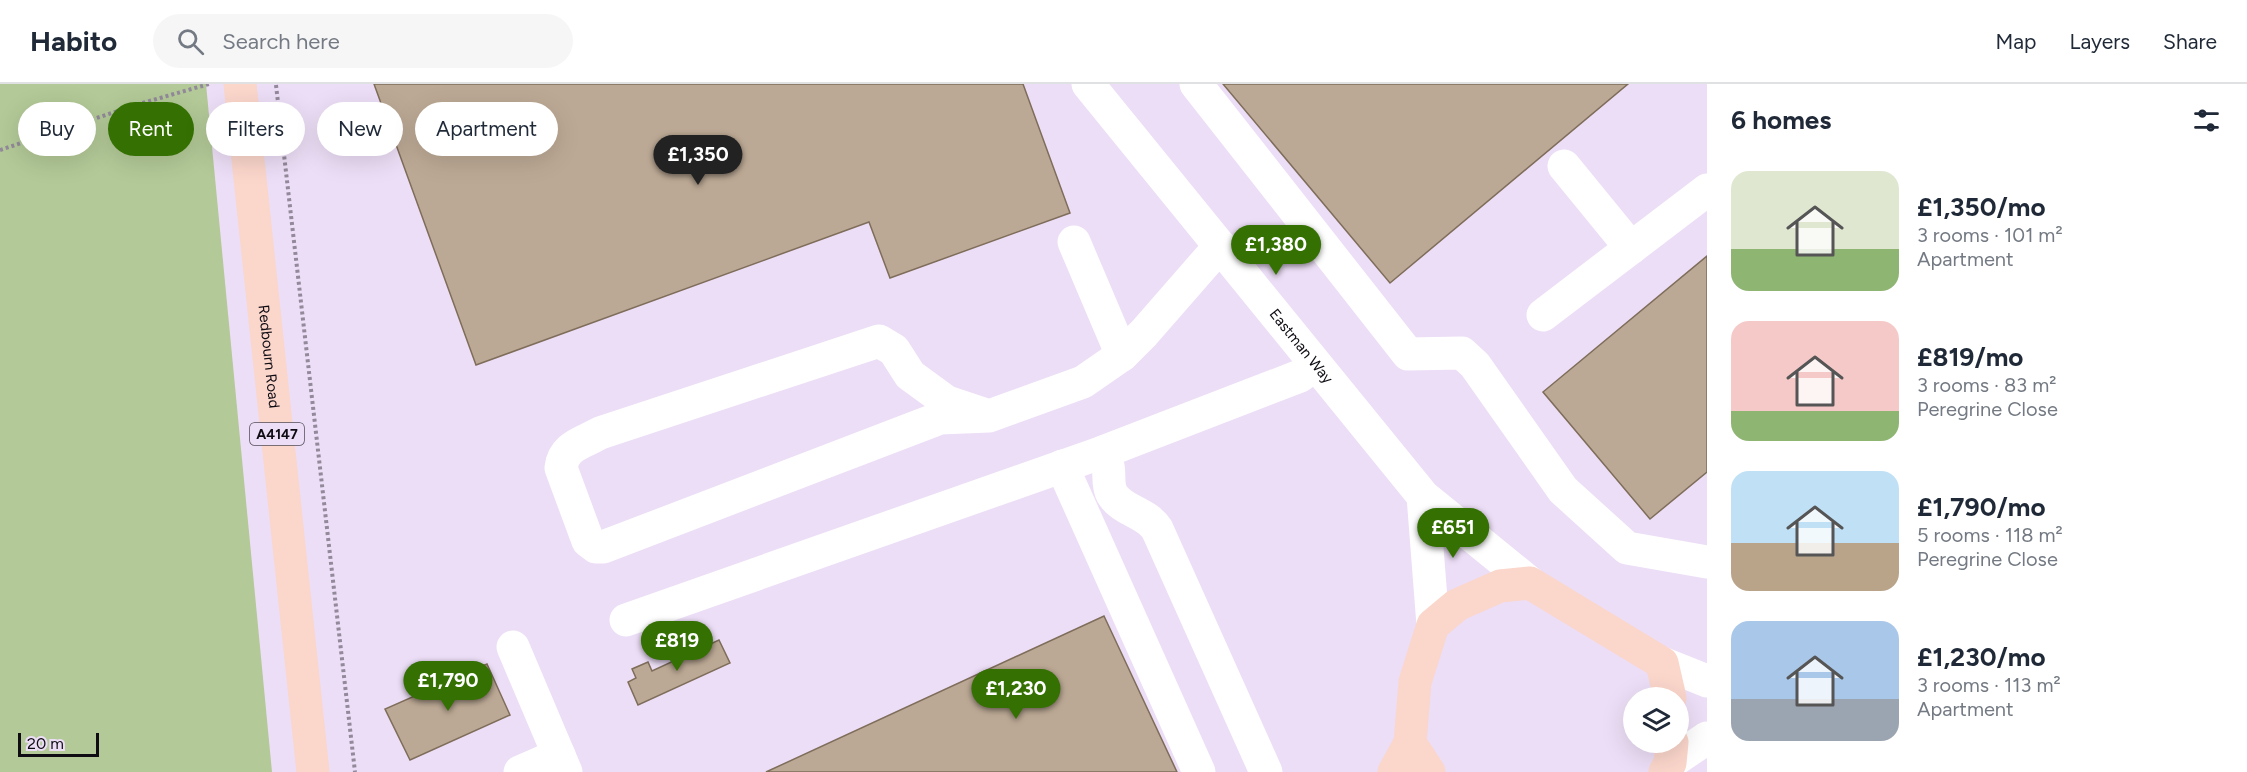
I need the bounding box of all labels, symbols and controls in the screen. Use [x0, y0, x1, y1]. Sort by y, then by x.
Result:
search box [153, 14, 573, 68]
text: Habito [30, 24, 117, 58]
icon: search [174, 25, 207, 58]
text: Search here [222, 28, 340, 55]
text: Map [1996, 29, 2036, 54]
text: Layers [2069, 29, 2130, 54]
text: Share [2163, 29, 2217, 54]
chip: Buy [18, 102, 96, 156]
chip: Rent [108, 102, 194, 156]
chip: Filters [206, 102, 305, 156]
chip: New [317, 102, 403, 156]
chip: Apartment [415, 102, 558, 156]
text: 6 homes [1731, 104, 1831, 136]
icon: filters [2190, 104, 2223, 137]
pin: £1,350 [649, 135, 747, 186]
text: £1,350 [667, 142, 729, 166]
text: £1,350/mo [1917, 191, 2046, 223]
icon: home [1779, 195, 1851, 267]
text: 3 rooms · 101 m² [1917, 223, 2063, 247]
pin: £1,380 [1227, 225, 1325, 276]
text: £1,380 [1245, 232, 1307, 256]
text: Apartment [1917, 247, 2014, 271]
street label: Redbourn Road [254, 304, 283, 409]
street label: Eastman Way [1266, 305, 1337, 387]
text: £819/mo [1917, 341, 2023, 373]
icon: home [1779, 345, 1851, 417]
text: 3 rooms · 83 m² [1917, 373, 2056, 397]
text: Peregrine Close [1917, 397, 2058, 421]
road number: A4147 [250, 423, 304, 445]
text: £1,790/mo [1917, 491, 2046, 523]
icon: home [1779, 495, 1851, 567]
pin: £651 [1417, 508, 1489, 559]
text: £651 [1431, 515, 1475, 539]
text: 5 rooms · 118 m² [1917, 523, 2063, 547]
text: Peregrine Close [1917, 547, 2058, 571]
pin: £819 [641, 621, 713, 672]
text: £819 [655, 628, 699, 652]
text: £1,230/mo [1917, 641, 2046, 673]
icon: home [1779, 645, 1851, 717]
pin: £1,790 [399, 661, 497, 712]
text: £1,790 [417, 668, 479, 692]
pin: £1,230 [967, 669, 1065, 720]
text: 3 rooms · 113 m² [1917, 673, 2061, 697]
text: £1,230 [985, 676, 1047, 700]
map controls [1623, 687, 1689, 753]
button: layers [1623, 687, 1689, 753]
text: Apartment [1917, 697, 2014, 721]
scale bar [18, 730, 99, 758]
text: 20 m [27, 734, 64, 753]

